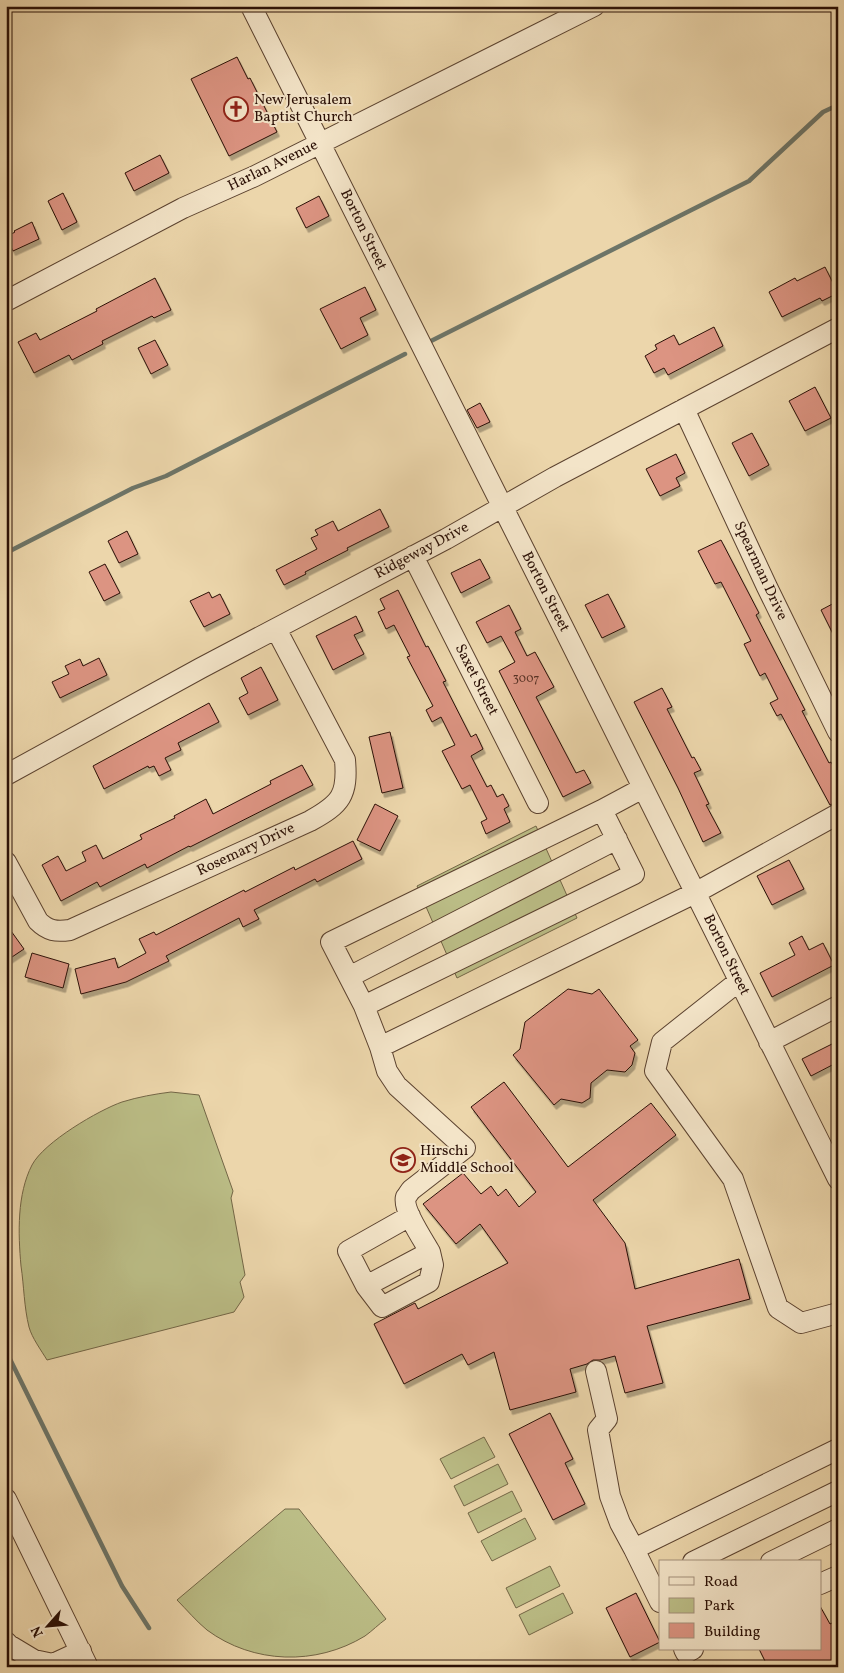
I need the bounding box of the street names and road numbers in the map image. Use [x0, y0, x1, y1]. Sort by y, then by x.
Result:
street label: Harlan Avenue [224, 135, 322, 197]
street label: Borton Street [334, 186, 392, 274]
street label: Ridgeway Drive [371, 517, 473, 585]
street label: Spearman Drive [728, 518, 792, 624]
street label: Borton Street [516, 548, 574, 636]
street label: Saxet Street [449, 641, 503, 719]
street label: Rosemary Drive [194, 818, 298, 882]
street label: Borton Street [697, 911, 755, 999]

